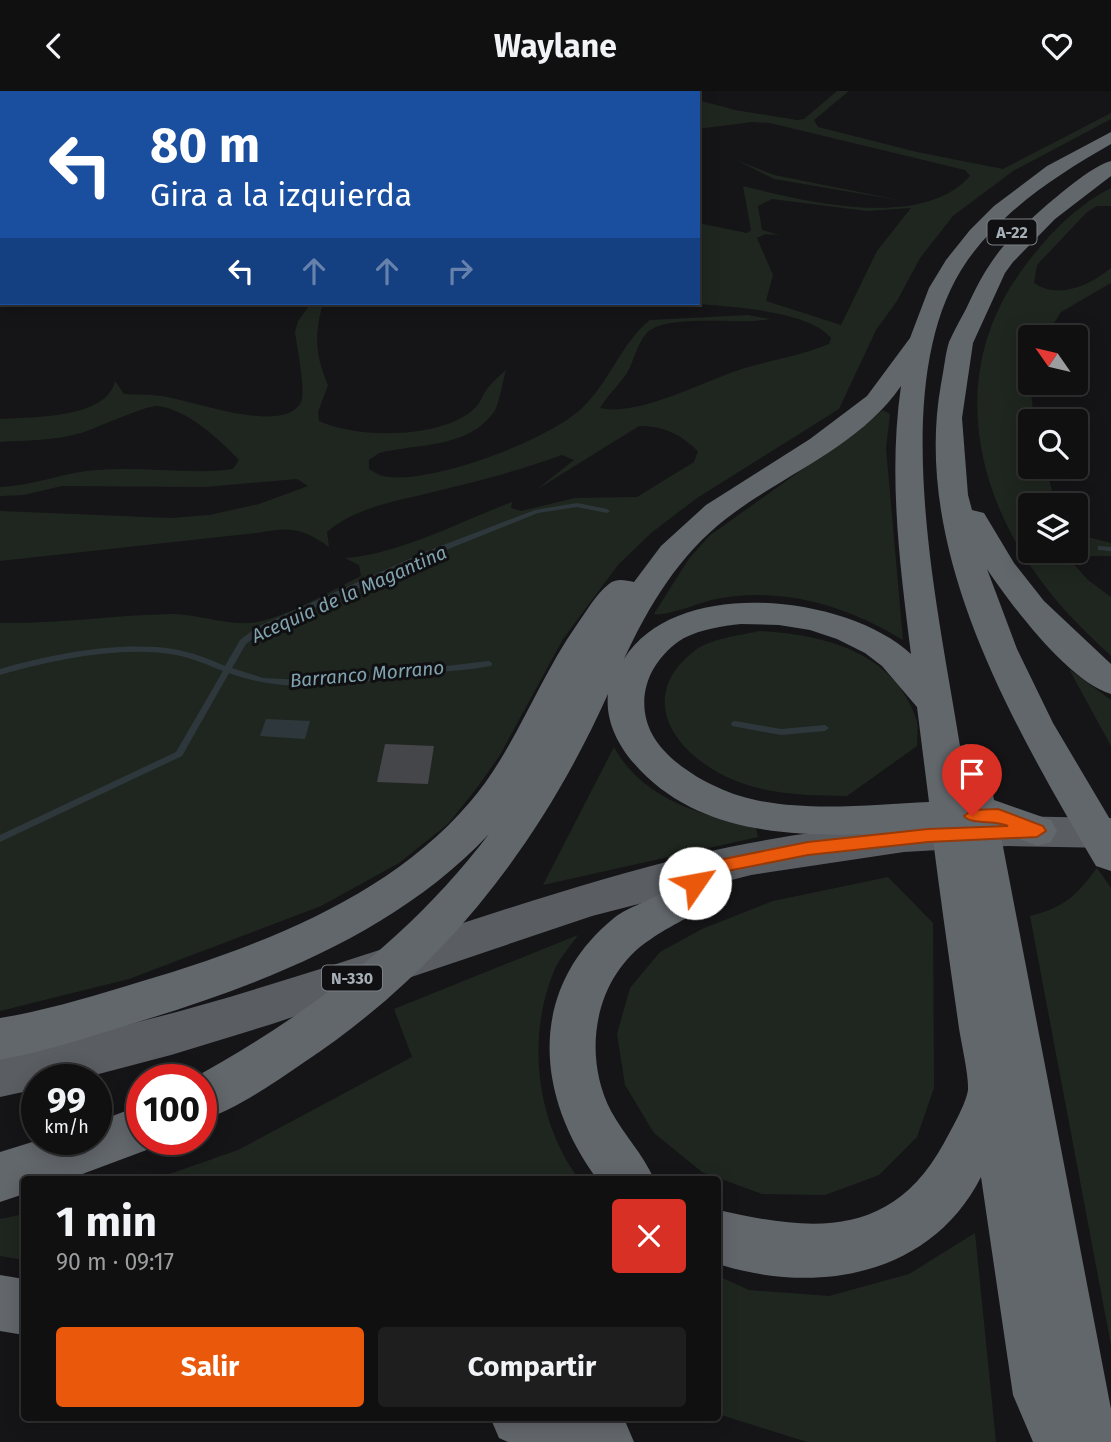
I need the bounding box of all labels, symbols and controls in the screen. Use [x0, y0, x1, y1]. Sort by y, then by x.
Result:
icon: back [35, 27, 73, 65]
text: Waylane [494, 27, 617, 65]
icon: heart [1038, 27, 1076, 65]
text: 80 m [150, 116, 260, 175]
icon: left [35, 119, 126, 210]
text: Gira a la izquierda [150, 176, 412, 214]
road number: A-22 [988, 219, 1036, 245]
icon: left [222, 252, 260, 290]
icon: ahead [295, 252, 333, 290]
icon: ahead [368, 252, 406, 290]
icon: right [441, 252, 479, 290]
north arrow [1018, 325, 1088, 395]
map controls [1018, 325, 1088, 563]
button: search [1018, 409, 1088, 479]
button: layers [1018, 493, 1088, 563]
water label: Acequia de la Magantina [247, 541, 450, 648]
water label: Barranco Morrano [289, 656, 445, 692]
pin [942, 744, 1002, 816]
icon: arrive [953, 755, 991, 793]
position arrow [658, 846, 732, 920]
road number: N-330 [322, 965, 382, 991]
speed limit sign: 100 [126, 1064, 217, 1155]
text: 99 [47, 1079, 86, 1121]
text: km/h [44, 1116, 89, 1138]
text: 1 min [56, 1197, 157, 1247]
button: close [612, 1199, 686, 1273]
text: 90 m · 09:17 [56, 1248, 174, 1276]
button: Salir [56, 1327, 364, 1407]
button: Compartir [378, 1327, 686, 1407]

